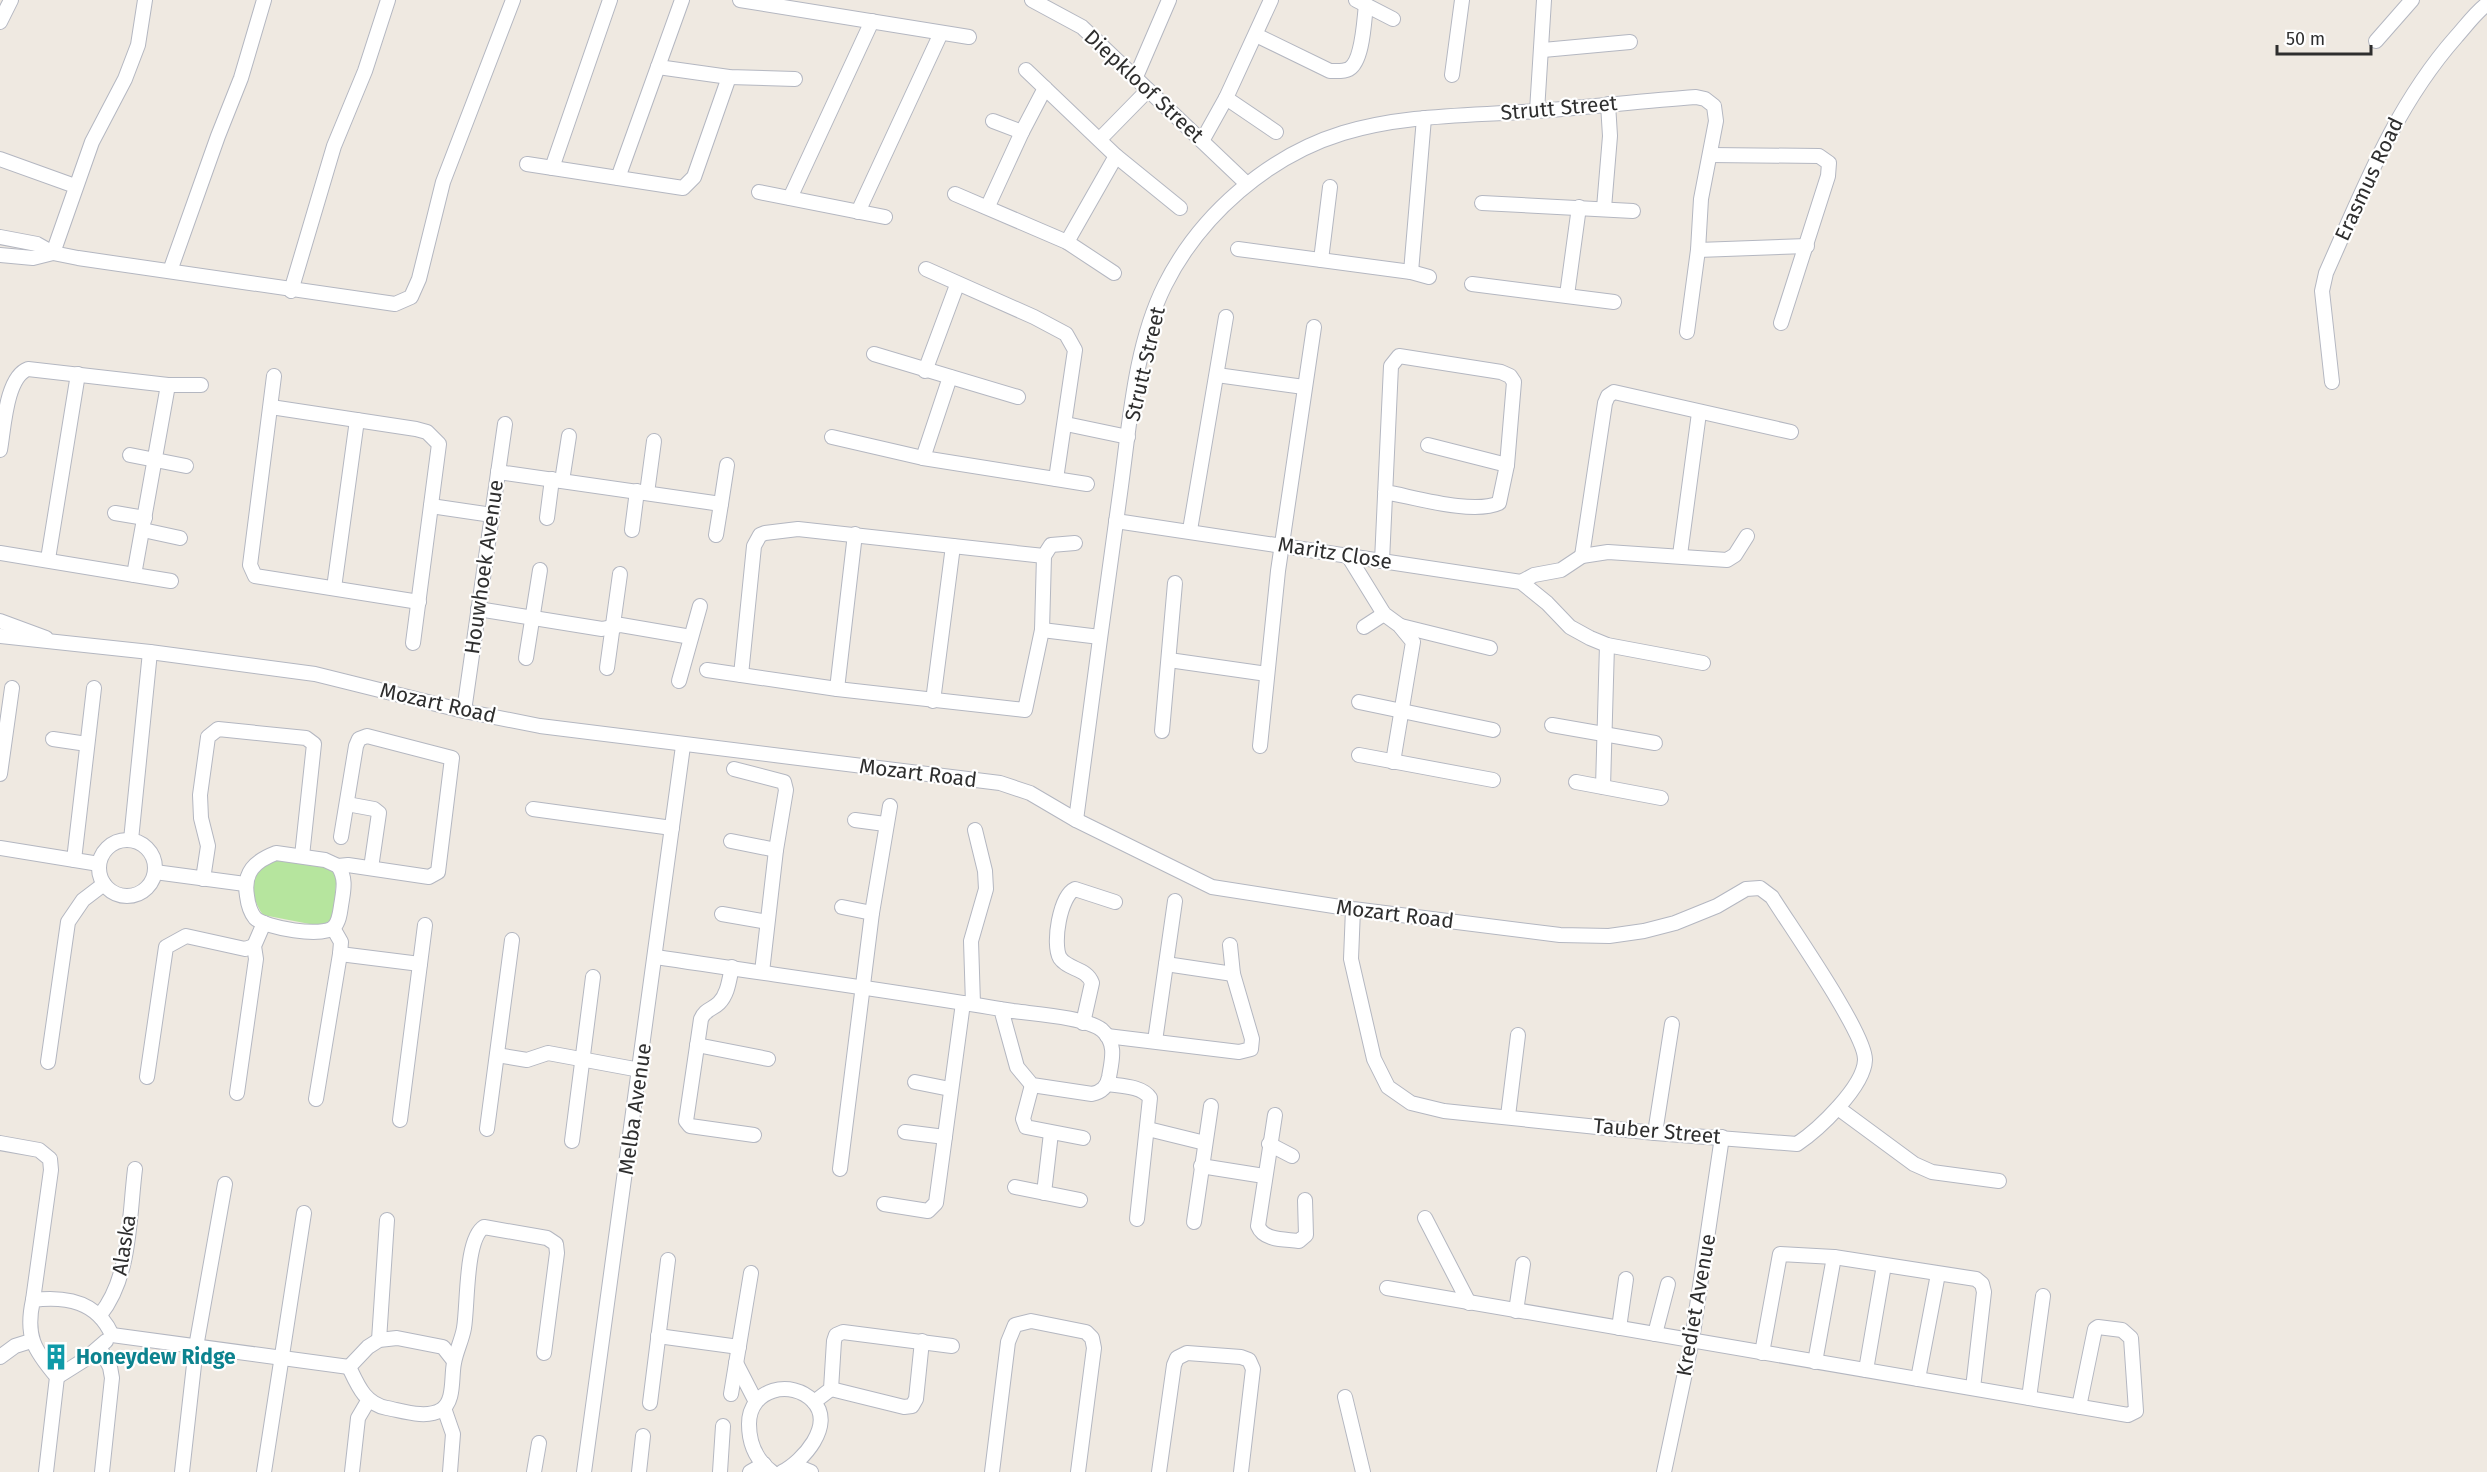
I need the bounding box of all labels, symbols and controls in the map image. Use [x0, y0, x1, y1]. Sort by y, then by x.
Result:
scale bar [2277, 18, 2372, 56]
street label: Diepkloof Street [1079, 24, 1210, 148]
text: 50 m [2286, 28, 2325, 50]
street label: Strutt Street [1500, 90, 1619, 126]
street label: Erasmus Road [2329, 113, 2409, 245]
street label: Strutt Street [1119, 304, 1171, 424]
street label: Houwhoek Avenue [459, 478, 509, 656]
street label: Maritz Close [1276, 531, 1394, 575]
street label: Mozart Road [377, 677, 499, 729]
street label: Mozart Road [858, 753, 978, 793]
street label: Mozart Road [1335, 894, 1455, 934]
street label: Melba Avenue [613, 1041, 657, 1177]
street label: Tauber Street [1592, 1112, 1722, 1150]
street label: Alaska [106, 1213, 142, 1277]
street label: Krediet Avenue [1671, 1232, 1721, 1378]
building icon: Honeydew Ridge [41, 1342, 71, 1372]
place label: Honeydew Ridge [76, 1344, 236, 1370]

